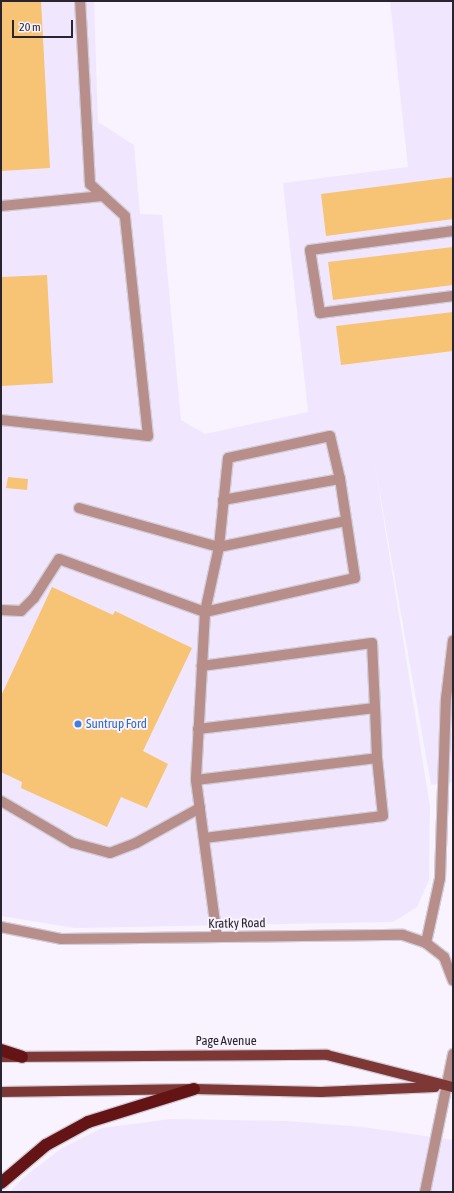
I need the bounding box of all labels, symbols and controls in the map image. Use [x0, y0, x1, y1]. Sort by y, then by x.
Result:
scale bar [14, 12, 75, 38]
text: 20 m [19, 20, 41, 34]
place label: Suntrup Ford [86, 716, 147, 732]
marker: Suntrup Ford [73, 719, 83, 729]
street label: Kratky Road [208, 916, 266, 932]
street label: Page Avenue [195, 1033, 257, 1049]

